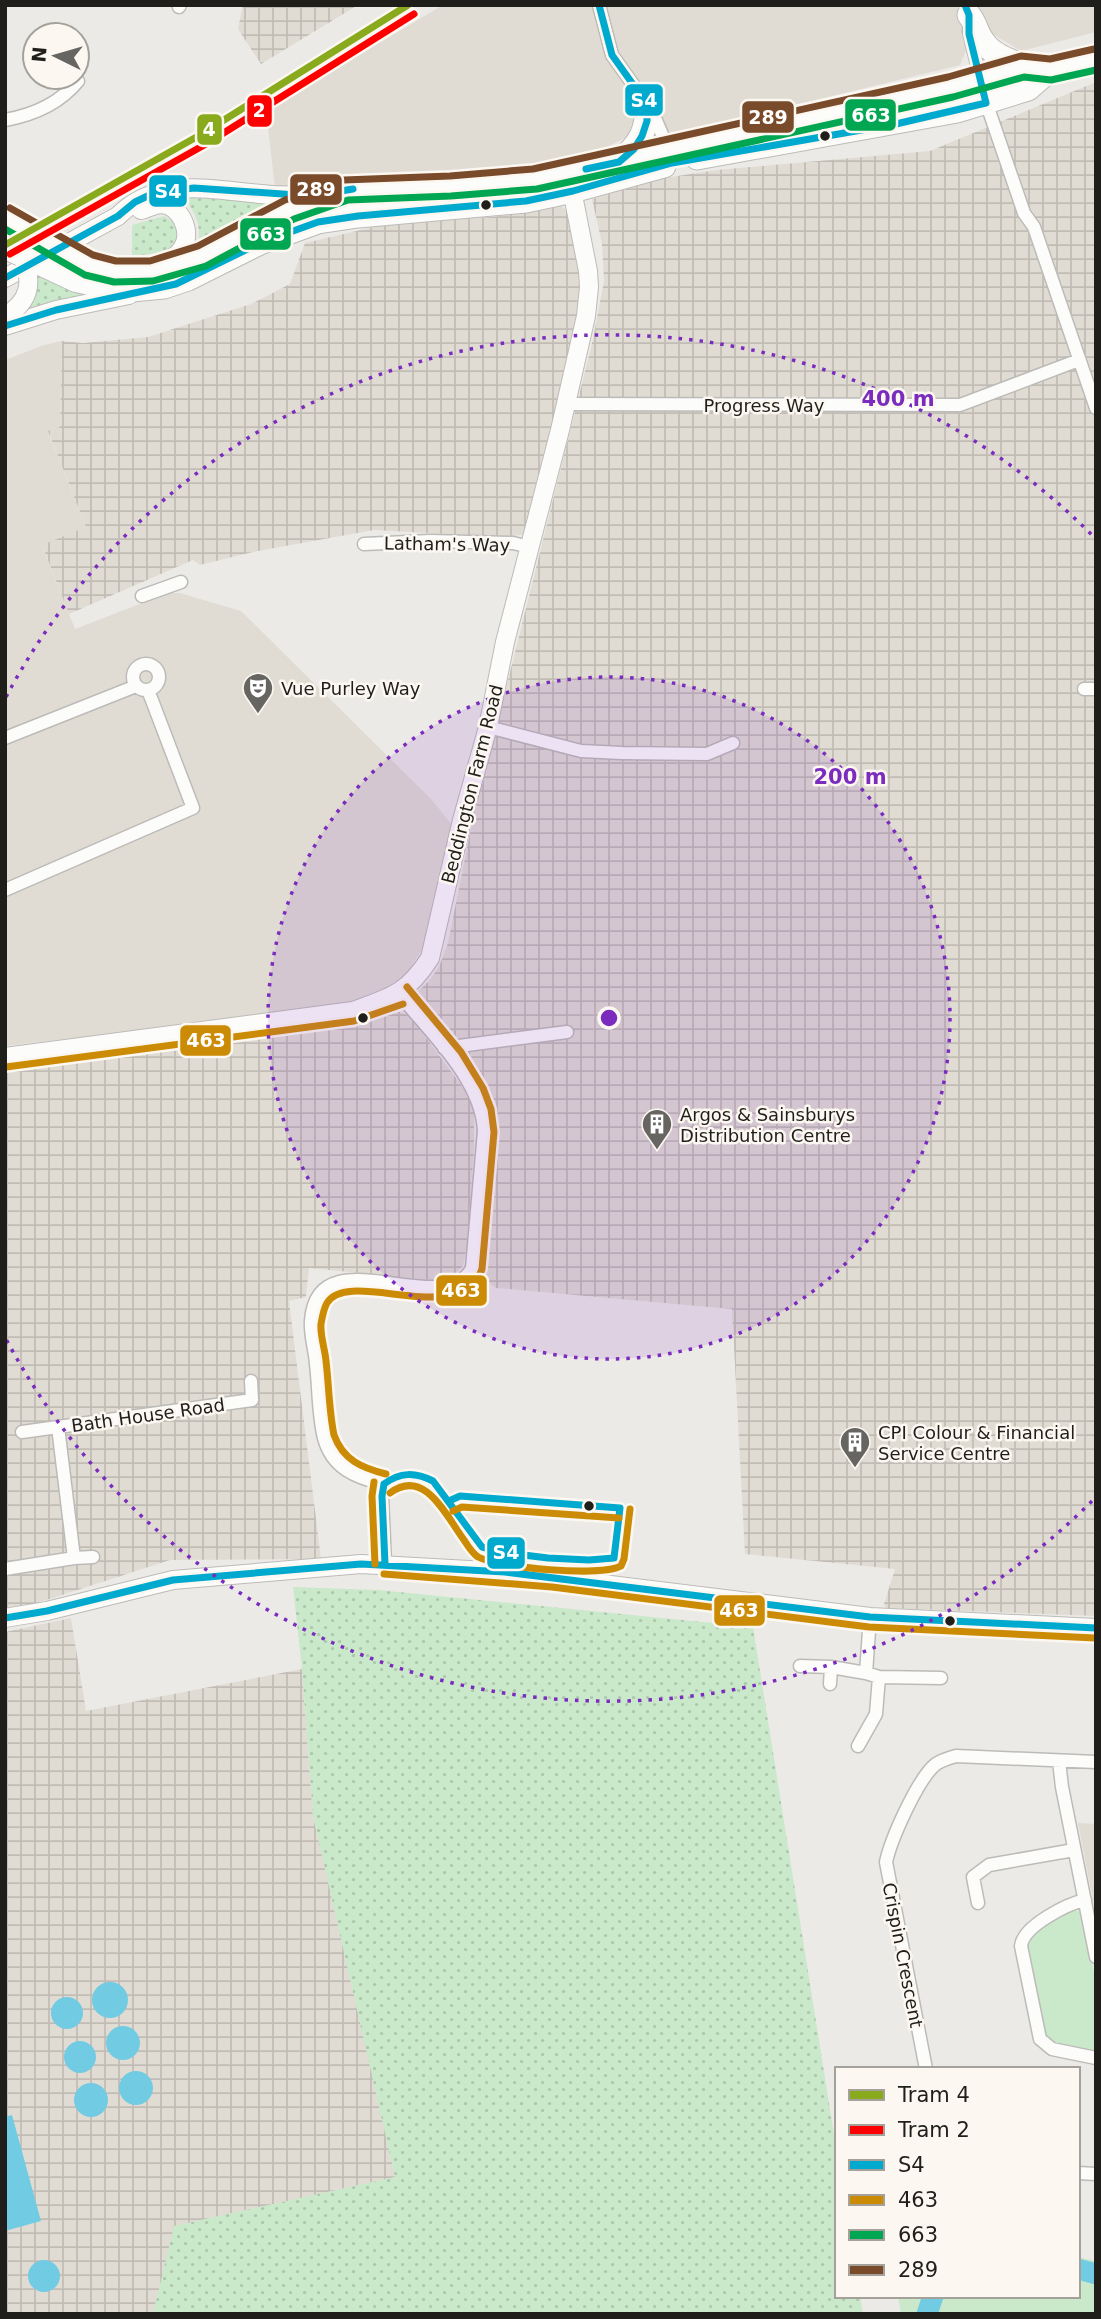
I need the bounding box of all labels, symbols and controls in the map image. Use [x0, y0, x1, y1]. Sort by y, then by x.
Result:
north arrow [21, 21, 91, 91]
text: N [27, 46, 51, 63]
line badge: S4 [624, 83, 664, 117]
text: S4 [631, 89, 657, 111]
line badge: 2 [246, 94, 273, 128]
line badge: 663 [844, 98, 897, 132]
text: 2 [252, 99, 266, 121]
line badge: 289 [741, 100, 795, 134]
text: 663 [851, 104, 891, 126]
text: 289 [748, 106, 788, 128]
line badge: 4 [196, 113, 223, 146]
text: 4 [202, 118, 216, 140]
unlabelled marker [818, 129, 832, 143]
line badge: 289 [289, 173, 343, 206]
line badge: S4 [148, 174, 188, 208]
text: 289 [296, 178, 336, 200]
text: S4 [155, 180, 181, 202]
unlabelled marker [479, 198, 493, 212]
line badge: 663 [239, 217, 292, 251]
text: 663 [246, 223, 286, 245]
text: 400 m [861, 387, 935, 411]
street label: Progress Way [704, 395, 825, 416]
street label: Latham's Way [384, 532, 511, 556]
theatre icon: Vue Purley Way [241, 671, 275, 715]
place label: Vue Purley Way [281, 678, 421, 699]
street label: Beddington Farm Road [437, 682, 507, 886]
text: 200 m [813, 765, 887, 789]
centre of rings [597, 1006, 621, 1030]
unlabelled marker [356, 1011, 370, 1025]
line badge: 463 [179, 1024, 232, 1057]
text: 463 [186, 1029, 226, 1051]
place label: Argos & Sainsburys Distribution Centre [680, 1104, 855, 1146]
building icon: Argos & Sainsburys Distribution Centre [640, 1107, 674, 1151]
line badge: 463 [435, 1274, 488, 1307]
text: 463 [441, 1279, 481, 1301]
street label: Bath House Road [70, 1394, 226, 1436]
place label: CPI Colour & Financial Service Centre [878, 1422, 1075, 1464]
building icon: CPI Colour & Financial Service Centre [838, 1425, 872, 1469]
unlabelled marker [582, 1499, 596, 1513]
line badge: S4 [486, 1536, 526, 1570]
text: S4 [493, 1541, 519, 1563]
line badge: 463 [713, 1594, 766, 1627]
text: 463 [719, 1599, 759, 1621]
unlabelled marker [943, 1614, 957, 1628]
street label: Crispin Crescent [879, 1881, 927, 2029]
legend [835, 2067, 1080, 2298]
text: Tram 4 [897, 2083, 970, 2107]
text: Tram 2 [897, 2118, 970, 2142]
text: S4 [898, 2153, 925, 2177]
text: 463 [898, 2188, 938, 2212]
text: 663 [898, 2223, 938, 2247]
text: 289 [898, 2258, 938, 2282]

